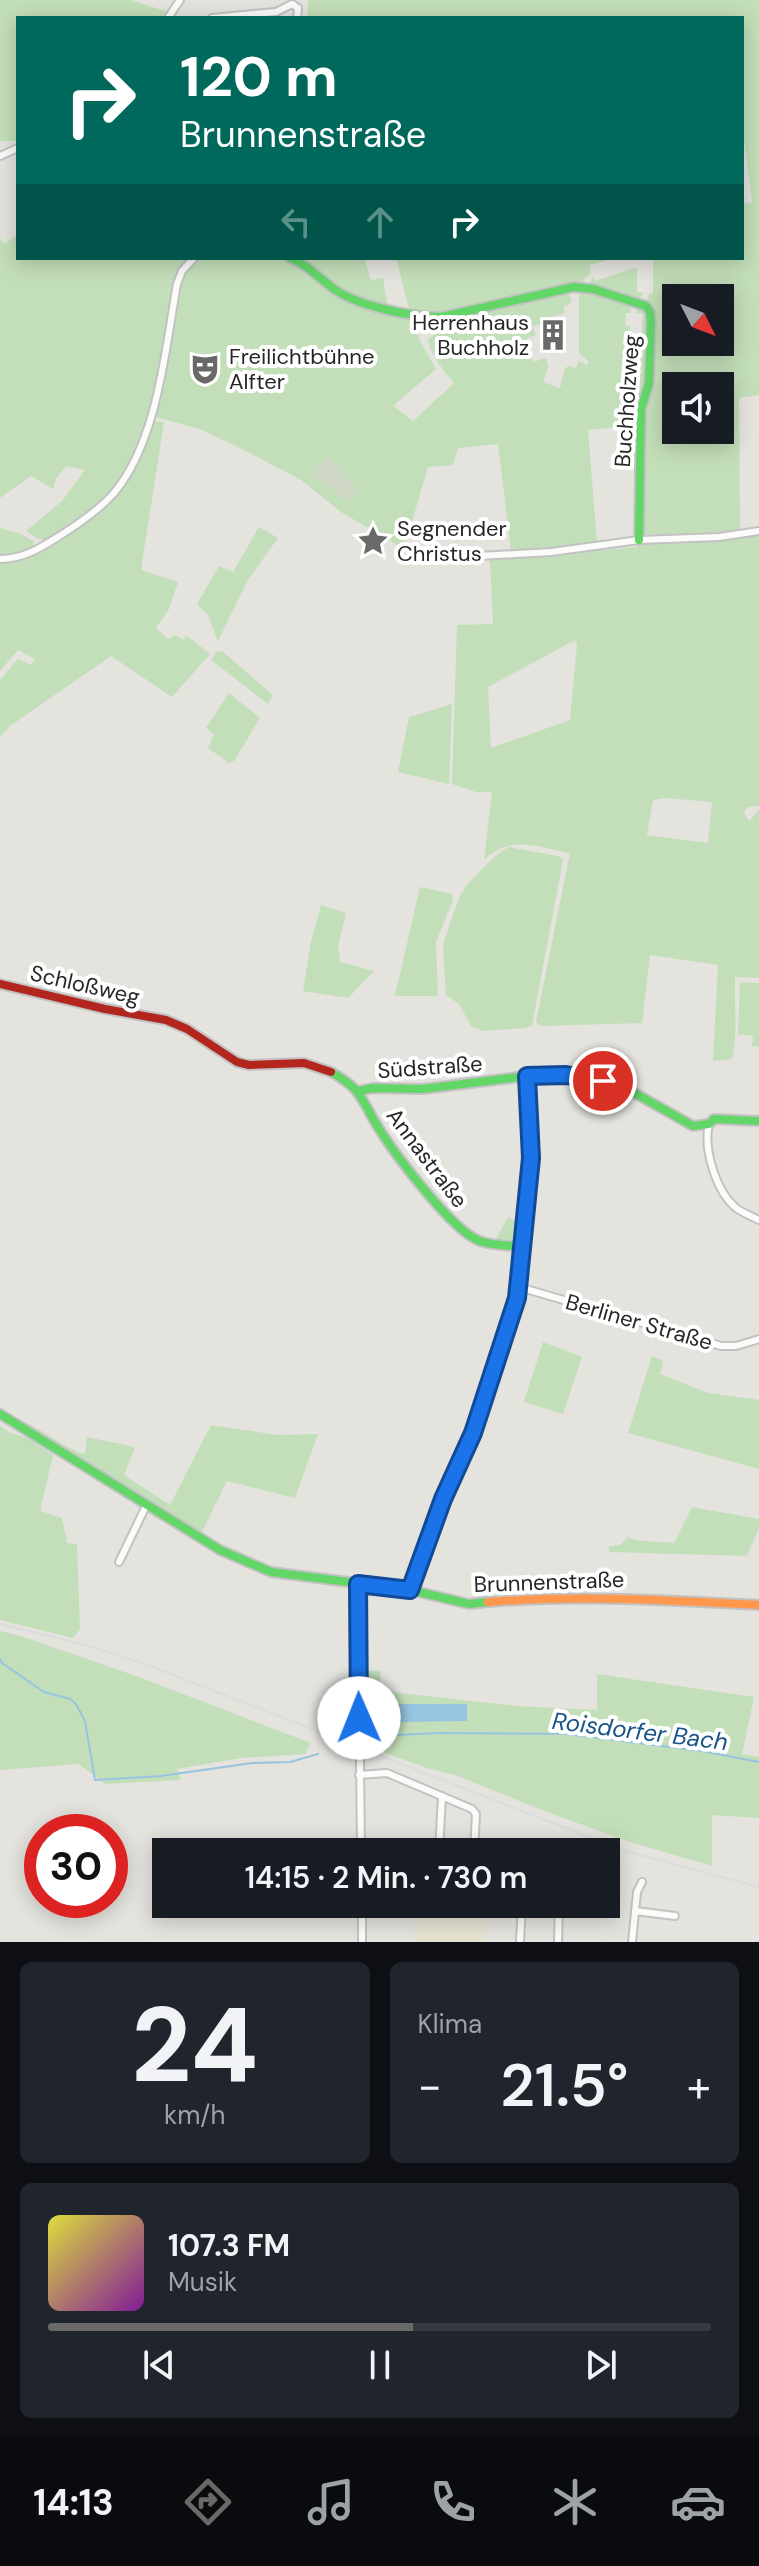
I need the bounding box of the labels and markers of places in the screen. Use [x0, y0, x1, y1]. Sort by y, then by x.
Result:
place label: Herrenhaus Buchholz [412, 308, 529, 362]
building icon: Herrenhaus Buchholz [536, 318, 570, 352]
place label: Freilichtbühne Alfter [229, 342, 374, 396]
theatre icon: Freilichtbühne Alfter [188, 352, 222, 386]
place label: Segnender Christus [397, 514, 507, 568]
place icon: Segnender Christus [356, 524, 390, 558]
pin [569, 1047, 637, 1115]

